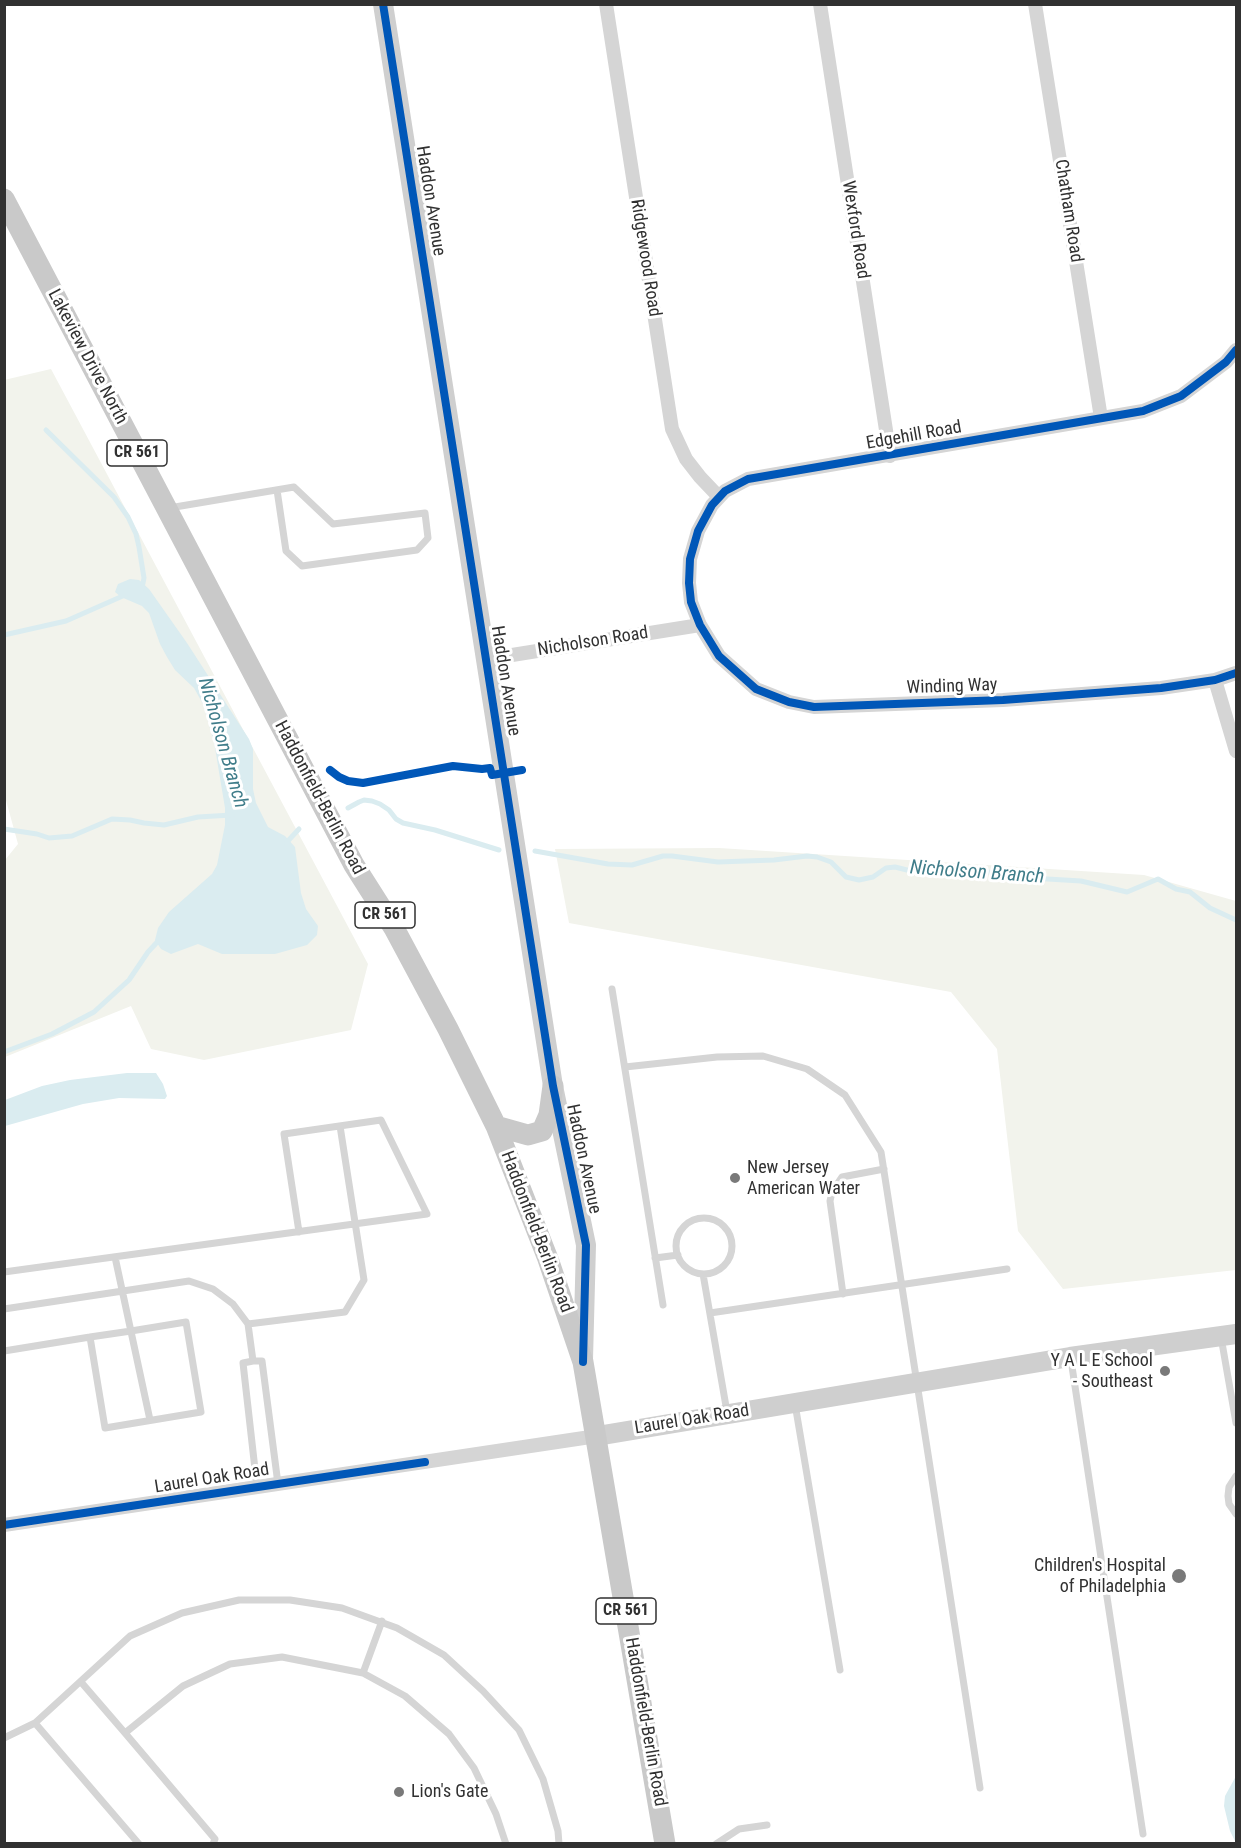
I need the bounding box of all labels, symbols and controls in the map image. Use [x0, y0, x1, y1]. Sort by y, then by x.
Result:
street label: Haddon Avenue [411, 144, 449, 258]
street label: Chatham Road [1049, 158, 1087, 264]
street label: Wexford Road [837, 179, 873, 281]
street label: Ridgewood Road [625, 198, 665, 318]
street label: Lakeview Drive North [42, 286, 132, 428]
street label: Edgehill Road [865, 417, 963, 455]
road number: CR 561 [107, 440, 167, 466]
street label: Nicholson Road [536, 623, 650, 661]
street label: Haddon Avenue [486, 624, 524, 738]
water label: Nicholson Branch [192, 675, 252, 811]
street label: Winding Way [906, 675, 998, 699]
street label: Haddonfield-Berlin Road [269, 717, 369, 879]
water label: Nicholson Branch [909, 856, 1045, 890]
road number: CR 561 [355, 902, 415, 928]
street label: Haddon Avenue [561, 1102, 605, 1216]
street label: Haddonfield-Berlin Road [495, 1148, 577, 1316]
place label: New Jersey American Water [747, 1157, 860, 1200]
marker: New Jersey American Water [728, 1171, 742, 1185]
place label: Y A L E School - Southeast [1051, 1350, 1153, 1392]
marker: Y A L E School - Southeast [1158, 1364, 1172, 1378]
street label: Laurel Oak Road [633, 1400, 751, 1440]
street label: Laurel Oak Road [153, 1459, 271, 1499]
place label: Children's Hospital of Philadelphia [1034, 1555, 1166, 1598]
marker: Children's Hospital of Philadelphia [1170, 1567, 1188, 1585]
road number: CR 561 [596, 1598, 656, 1624]
street label: Haddonfield-Berlin Road [620, 1636, 670, 1808]
place label: Lion's Gate [411, 1781, 488, 1803]
marker: Lion's Gate [392, 1785, 406, 1799]

